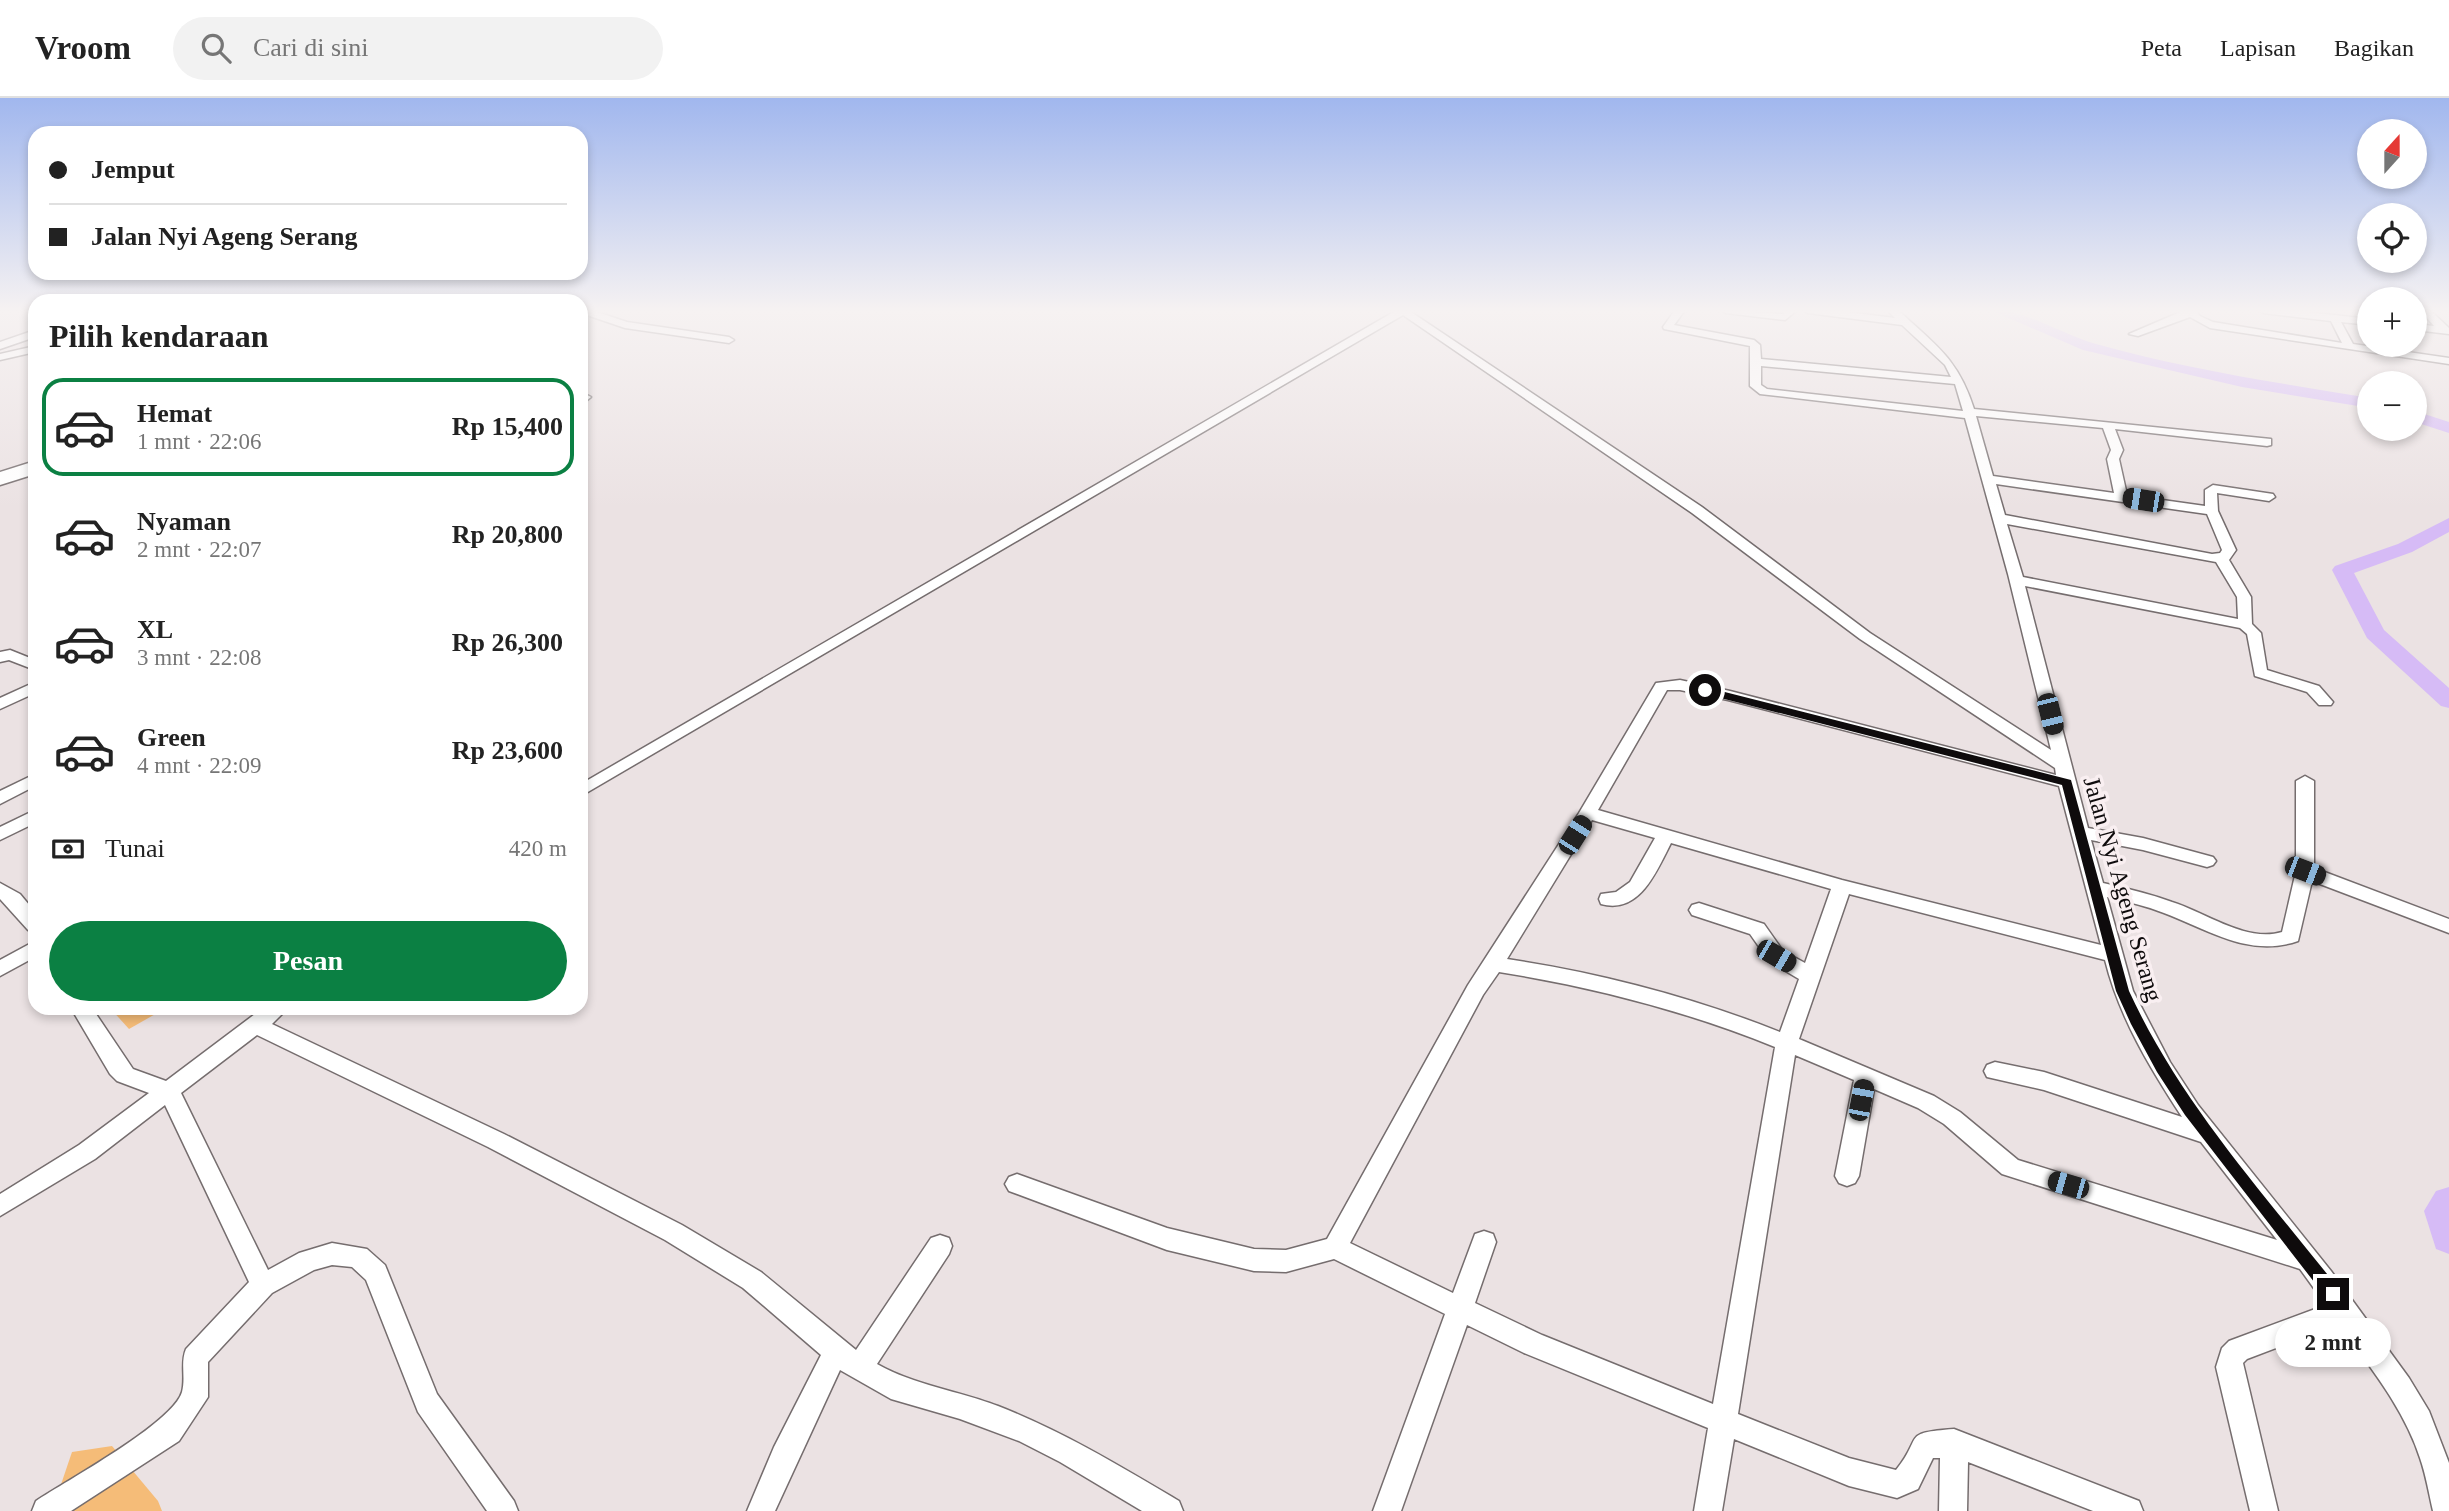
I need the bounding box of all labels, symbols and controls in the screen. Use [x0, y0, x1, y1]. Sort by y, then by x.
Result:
search box [173, 17, 663, 80]
icon: search [197, 29, 235, 67]
text: Vroom [35, 30, 131, 66]
text: Cari di sini [253, 33, 369, 62]
text: Peta [2141, 35, 2182, 61]
text: Lapisan [2220, 35, 2296, 61]
text: Bagikan [2334, 35, 2414, 61]
north arrow [2357, 119, 2427, 189]
map controls [2357, 119, 2427, 441]
text: Jemput [91, 155, 175, 184]
button: locate [2357, 203, 2427, 273]
text: Jalan Nyi Ageng Serang [91, 222, 358, 251]
button: + [2357, 287, 2427, 357]
text: Pilih kendaraan [49, 318, 269, 354]
button: − [2357, 371, 2427, 441]
icon: car [53, 396, 116, 459]
text: Hemat [137, 399, 212, 428]
text: Rp 15,400 [452, 412, 563, 441]
text: 1 mnt · 22:06 [137, 429, 262, 454]
car [2121, 486, 2166, 514]
icon: car [53, 504, 116, 567]
text: Nyaman [137, 507, 231, 536]
text: Rp 20,800 [452, 520, 563, 549]
text: 2 mnt · 22:07 [137, 537, 262, 562]
icon: car [53, 612, 116, 675]
text: XL [137, 615, 173, 644]
text: Rp 26,300 [452, 628, 563, 657]
text: 3 mnt · 22:08 [137, 645, 262, 670]
route start [1689, 674, 1721, 706]
car [2035, 691, 2066, 737]
icon: car [53, 720, 116, 783]
text: Green [137, 723, 206, 752]
text: Rp 23,600 [452, 736, 563, 765]
text: 4 mnt · 22:09 [137, 753, 262, 778]
street label: Jalan Nyi Ageng Serang [2078, 774, 2168, 1004]
car [1555, 812, 1596, 858]
icon: cash [49, 830, 87, 868]
text: Tunai [105, 834, 165, 863]
text: 420 m [509, 836, 567, 861]
car [2282, 854, 2329, 888]
button: Pesan [49, 921, 567, 1001]
car [1753, 936, 1800, 976]
car [1847, 1077, 1876, 1123]
car [2045, 1169, 2092, 1201]
route end [2317, 1278, 2349, 1310]
callout: 2 mnt [2275, 1318, 2391, 1368]
text: 2 mnt [2305, 1330, 2361, 1355]

